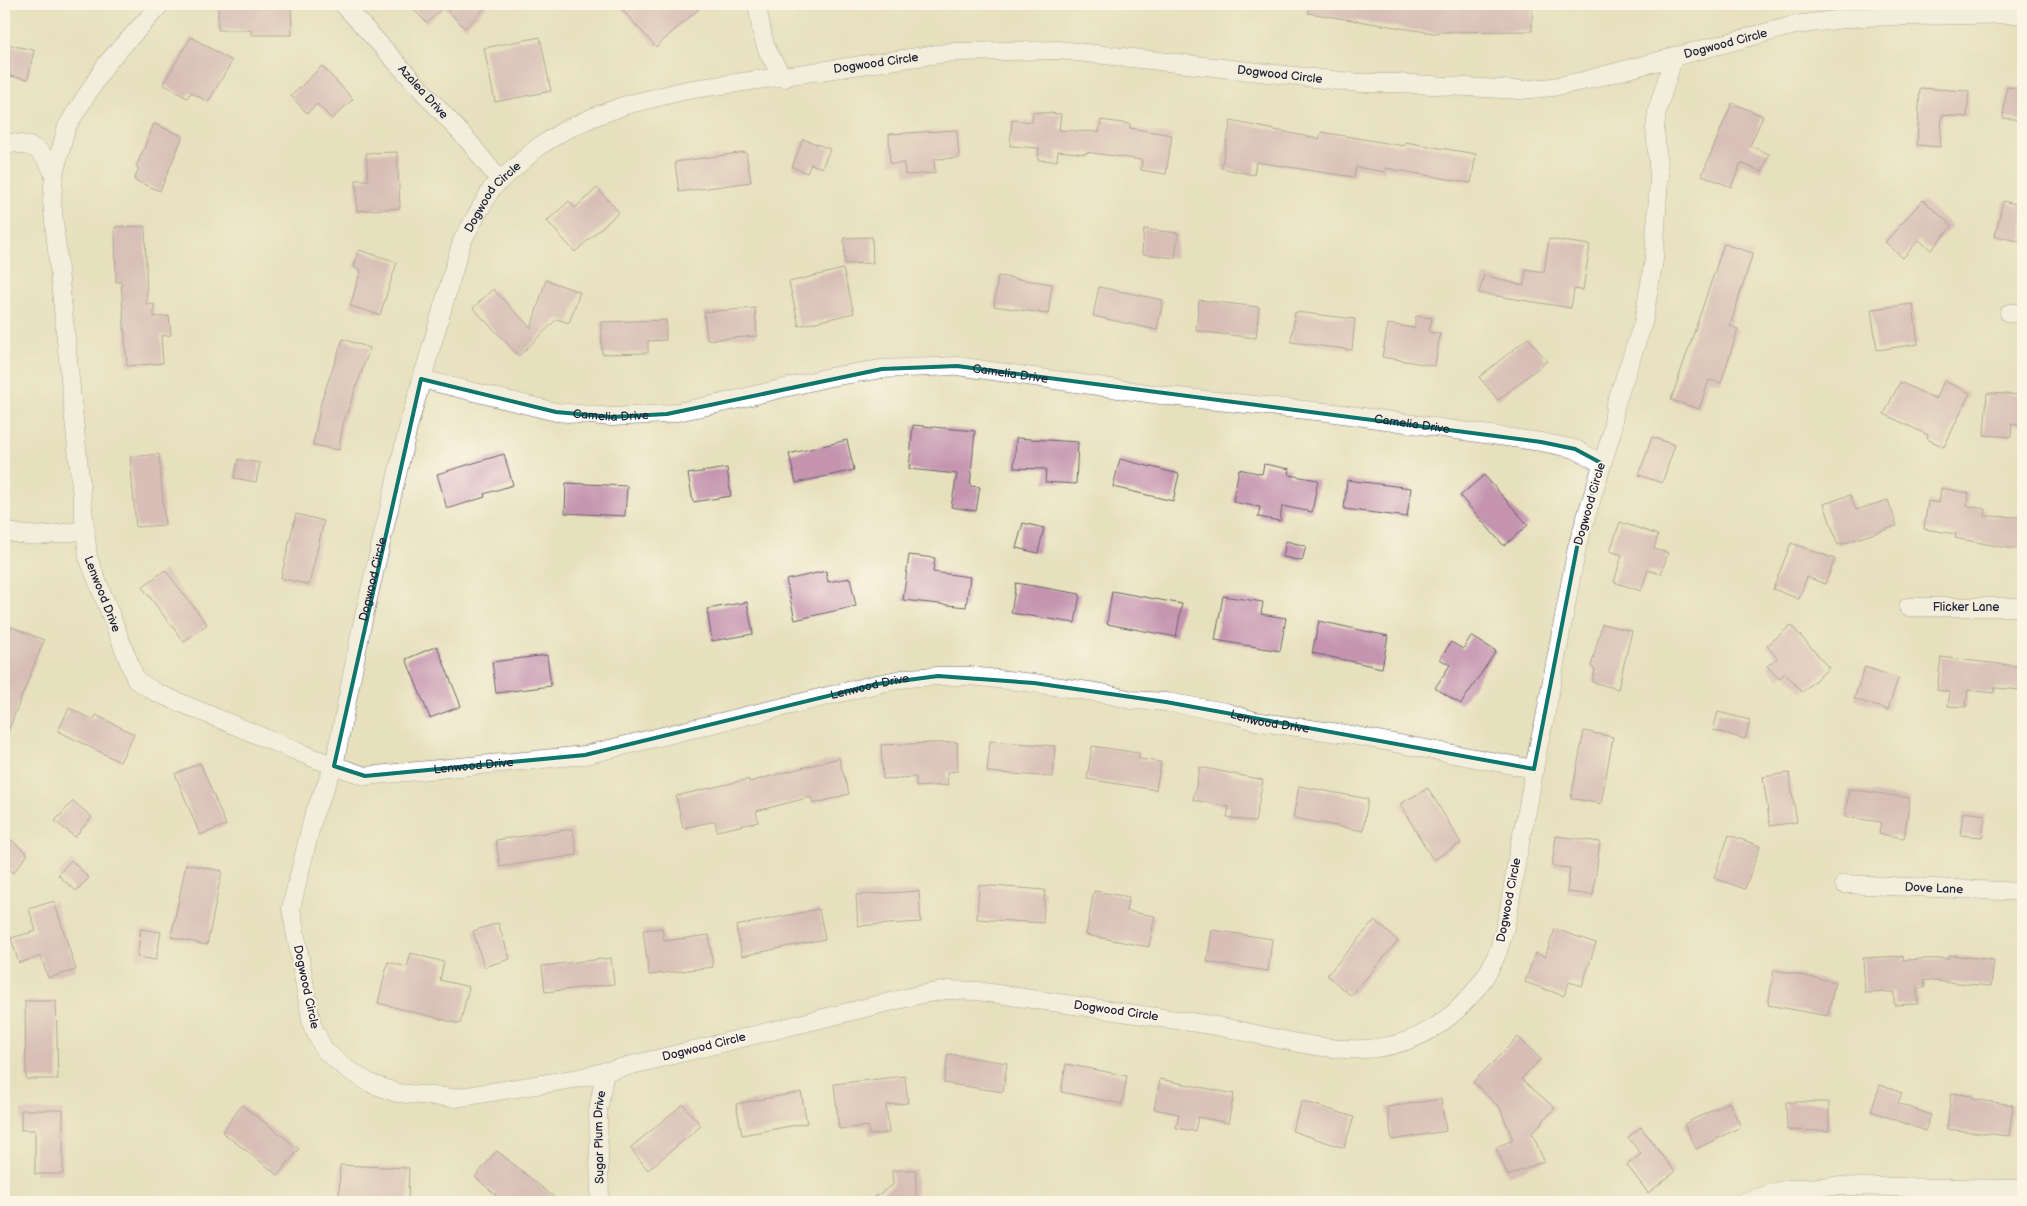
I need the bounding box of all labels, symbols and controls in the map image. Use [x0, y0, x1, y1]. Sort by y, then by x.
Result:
street label: Dogwood Circle [1682, 25, 1769, 62]
street label: Dogwood Circle [832, 49, 919, 76]
street label: Azalea Drive [395, 62, 452, 122]
street label: Dogwood Circle [1236, 62, 1323, 86]
street label: Dogwood Circle [461, 158, 524, 235]
street label: Camelia Drive [972, 361, 1049, 386]
street label: Camelia Drive [572, 406, 649, 425]
street label: Camelia Drive [1373, 411, 1451, 437]
street label: Dogwood Circle [1571, 461, 1609, 547]
street label: Dogwood Circle [355, 536, 390, 623]
street label: Lenwood Drive [81, 554, 124, 634]
street label: Flicker Lane [1933, 600, 1999, 615]
street label: Lenwood Drive [829, 670, 911, 703]
street label: Lenwood Drive [1228, 706, 1310, 736]
street label: Lenwood Drive [433, 754, 514, 777]
street label: Dogwood Circle [1493, 857, 1525, 943]
street label: Dove Lane [1904, 879, 1964, 897]
street label: Dogwood Circle [290, 944, 322, 1030]
street label: Dogwood Circle [1073, 998, 1159, 1024]
street label: Dogwood Circle [661, 1029, 747, 1065]
street label: Sugar Plum Drive [590, 1089, 609, 1184]

